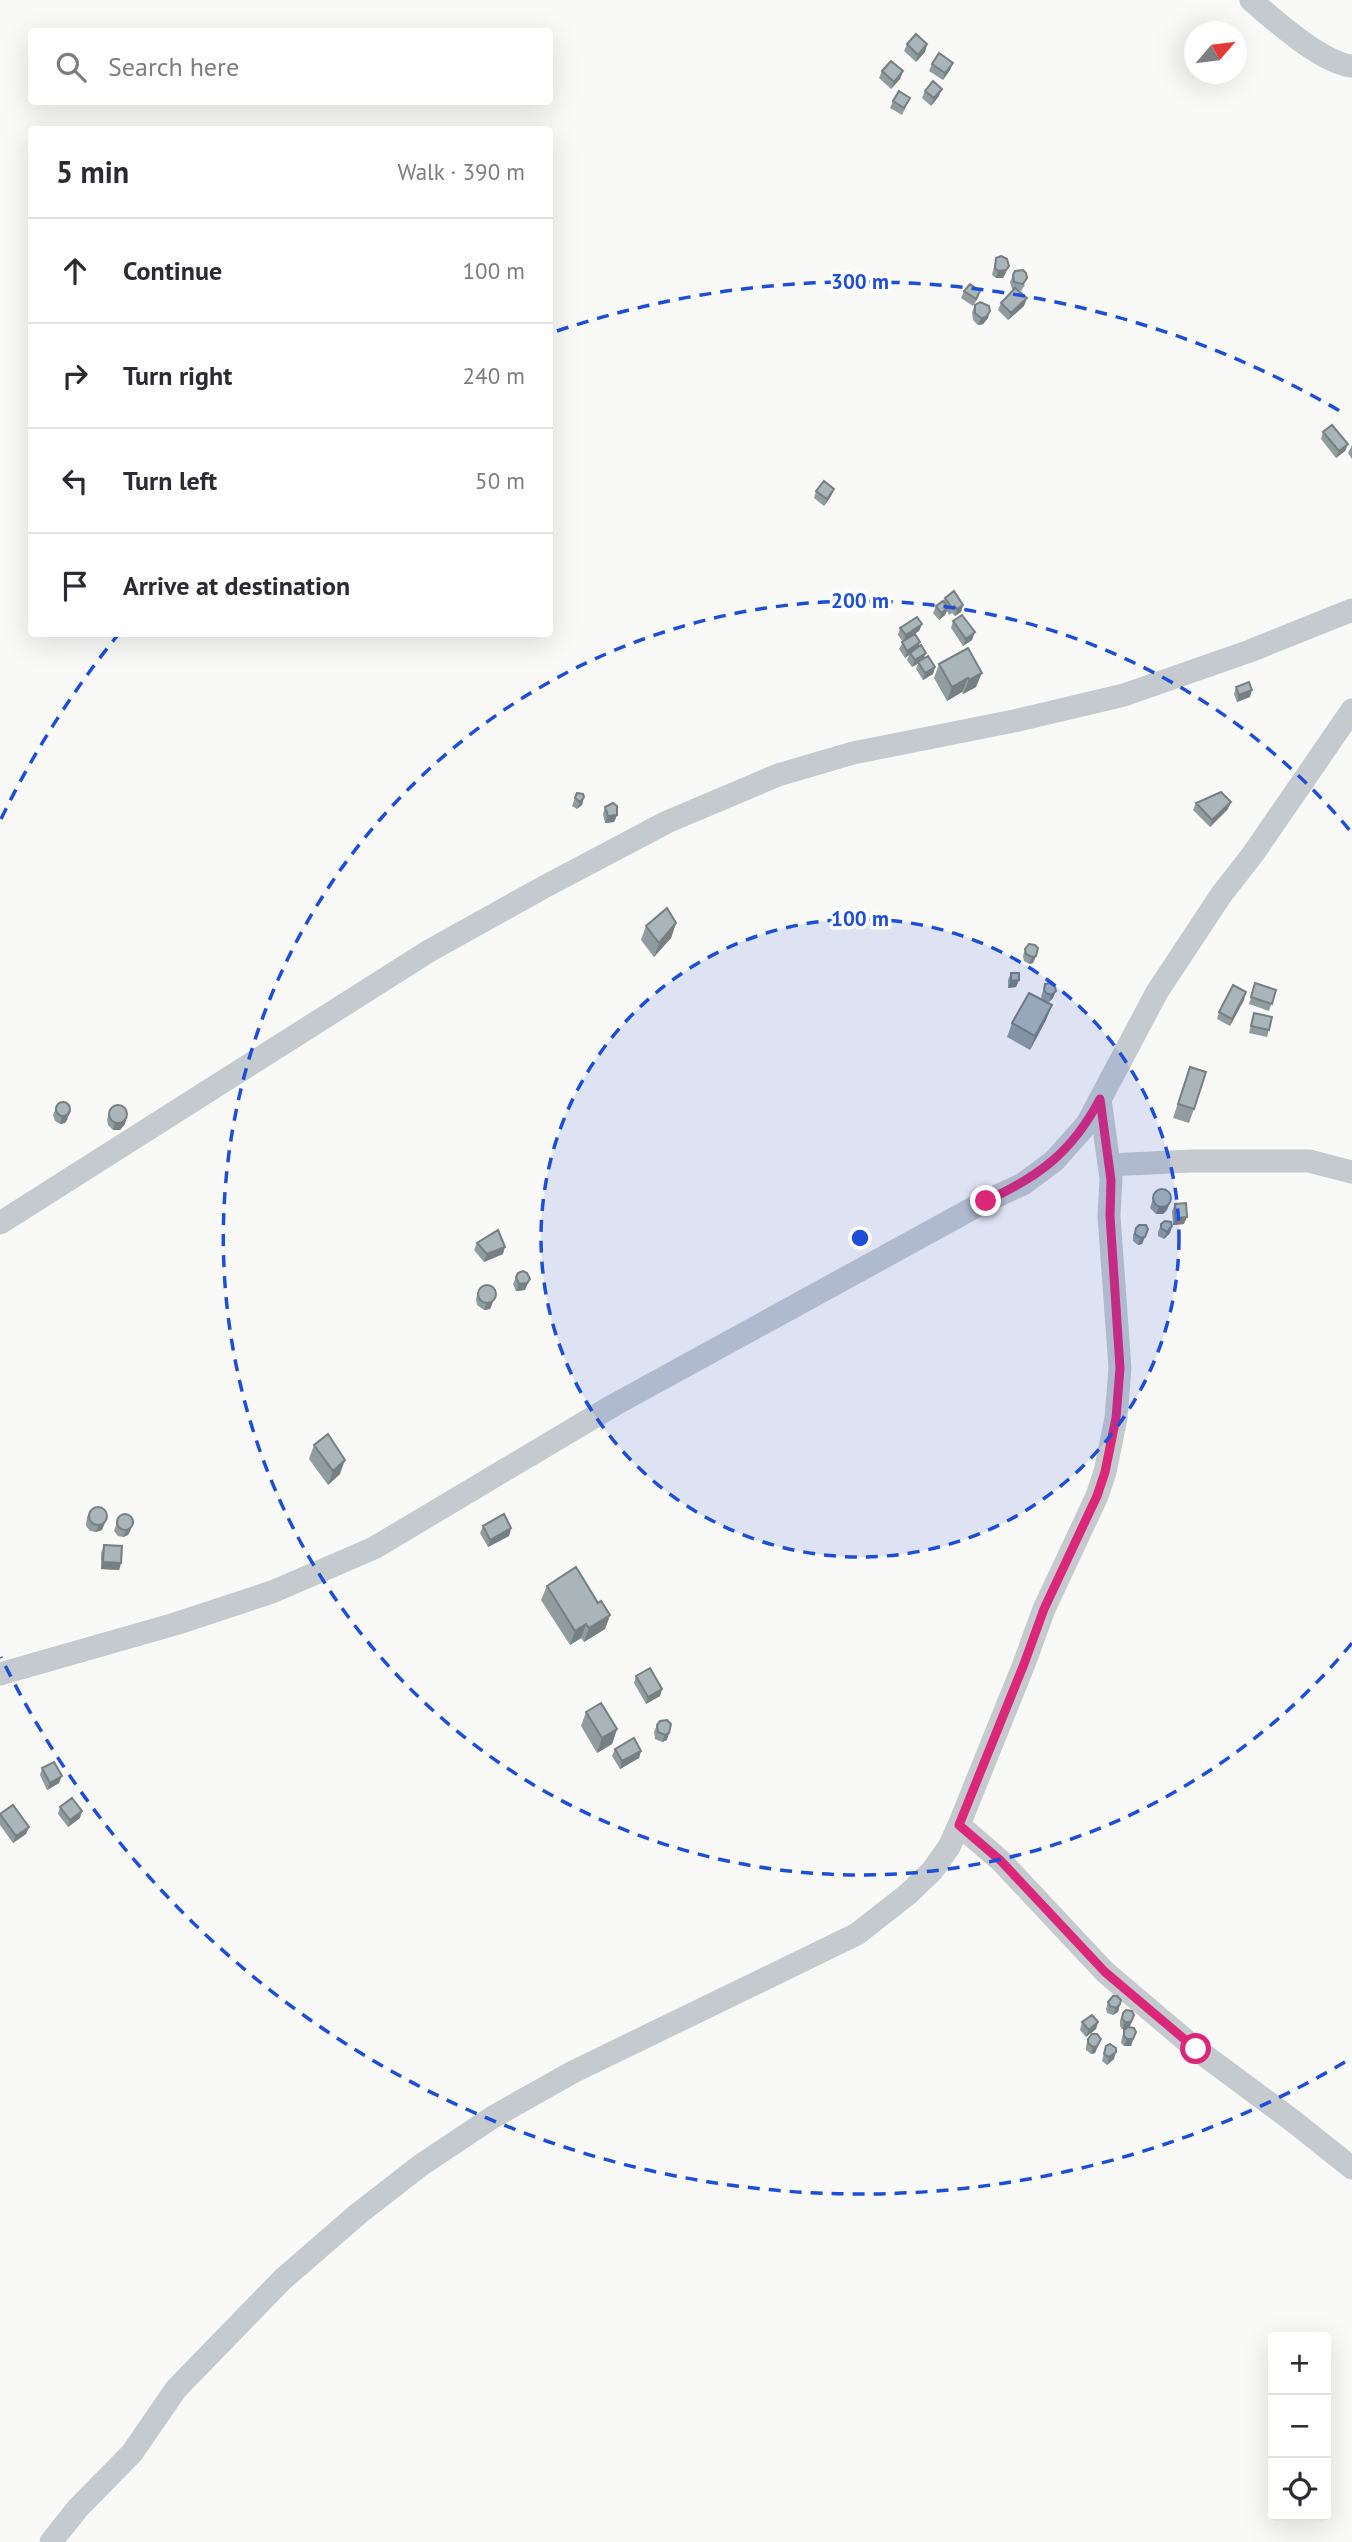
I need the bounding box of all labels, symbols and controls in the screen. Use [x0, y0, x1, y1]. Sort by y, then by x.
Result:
north arrow [1184, 21, 1247, 84]
search box [28, 28, 553, 105]
icon: search [52, 48, 90, 86]
text: Search here [108, 50, 239, 83]
text: 5 min [56, 152, 129, 191]
text: Walk · 390 m [398, 157, 525, 186]
icon: ahead [56, 252, 94, 290]
text: Continue [123, 254, 222, 287]
text: 100 m [463, 256, 525, 285]
text: 300 m [831, 268, 889, 295]
icon: right [56, 357, 94, 395]
text: Turn right [123, 359, 232, 392]
text: 240 m [463, 361, 525, 390]
icon: left [56, 462, 94, 500]
text: Turn left [123, 464, 217, 497]
text: 50 m [475, 466, 525, 495]
icon: arrive [56, 567, 94, 605]
text: Arrive at destination [123, 569, 350, 602]
text: 200 m [831, 587, 889, 614]
text: 100 m [831, 905, 889, 932]
route end [970, 1185, 1001, 1216]
centre of rings [848, 1226, 872, 1250]
route start [1180, 2033, 1211, 2064]
map controls [1268, 2332, 1331, 2521]
button: + [1268, 2332, 1331, 2395]
button: − [1268, 2395, 1331, 2458]
button: locate [1268, 2458, 1331, 2521]

